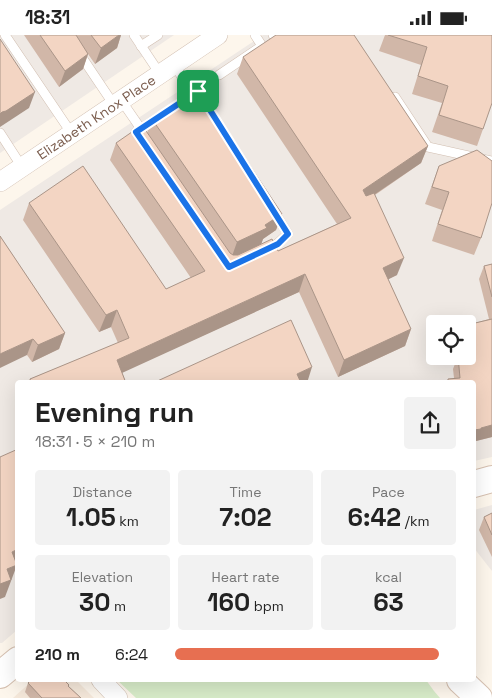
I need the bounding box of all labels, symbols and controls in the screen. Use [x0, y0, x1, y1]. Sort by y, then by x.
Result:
text: 18:31 [25, 5, 70, 30]
pin [177, 70, 219, 112]
street label: Elizabeth Knox Place [33, 71, 159, 164]
icon: arrive [184, 77, 212, 105]
map controls [426, 315, 476, 365]
button: locate [426, 315, 476, 365]
text: Evening run [35, 394, 194, 430]
button: share [404, 397, 456, 449]
text: 18:31 · 5 × 210 m [35, 431, 155, 452]
text: Distance [73, 483, 132, 501]
text: Time [230, 483, 261, 501]
text: Pace [372, 483, 405, 501]
text: 1.05 [66, 501, 116, 533]
text: 7:02 [219, 501, 272, 533]
text: 6:42 [347, 501, 401, 533]
text: km [116, 512, 139, 530]
text: /km [401, 512, 430, 530]
text: Elevation [72, 568, 133, 586]
text: Heart rate [212, 568, 279, 586]
text: kcal [375, 568, 402, 586]
text: 30 [79, 586, 110, 618]
text: 160 [207, 586, 250, 618]
text: 63 [373, 586, 404, 618]
text: m [110, 597, 126, 615]
text: bpm [250, 597, 284, 615]
text: 210 m [35, 644, 80, 665]
text: 6:24 [115, 644, 148, 665]

